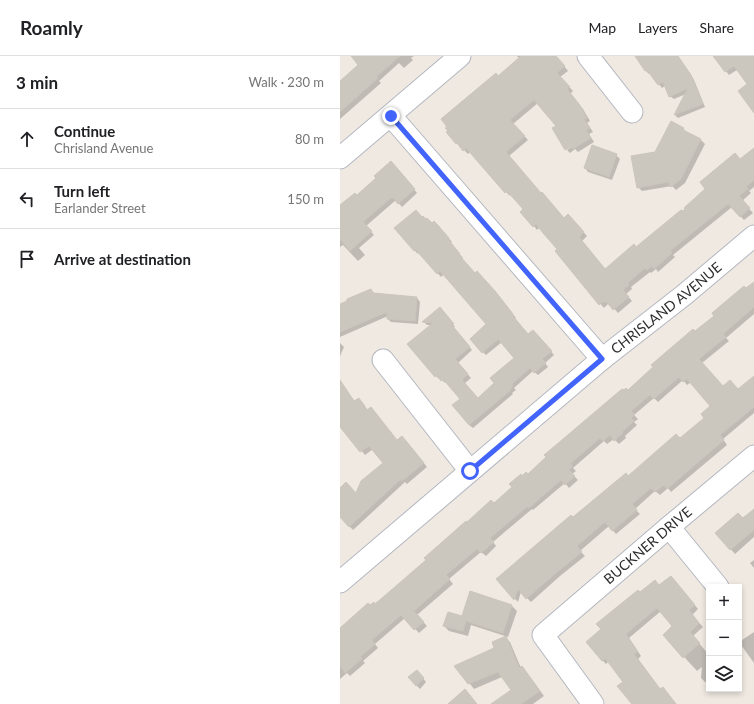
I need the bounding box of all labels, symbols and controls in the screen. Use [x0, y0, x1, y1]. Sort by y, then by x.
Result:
text: Roamly [20, 16, 83, 39]
text: Map [588, 19, 616, 36]
text: Layers [638, 19, 678, 36]
text: Share [700, 19, 734, 36]
text: 3 min [16, 72, 58, 93]
text: Walk · 230 m [248, 74, 324, 90]
route end [382, 107, 400, 125]
text: Continue [54, 122, 115, 140]
icon: ahead [16, 128, 38, 150]
text: 80 m [295, 131, 324, 147]
text: Chrisland Avenue [54, 140, 153, 156]
text: Turn left [54, 182, 110, 200]
icon: left [16, 188, 38, 210]
text: 150 m [287, 191, 324, 207]
text: Earlander Street [54, 200, 146, 216]
icon: arrive [16, 248, 38, 270]
text: Arrive at destination [54, 250, 191, 268]
street label: CHRISLAND AVENUE [607, 258, 725, 357]
route start [461, 462, 479, 480]
street label: BUCKNER DRIVE [600, 503, 695, 587]
map controls [706, 584, 742, 692]
button: + [706, 584, 742, 620]
button: − [706, 620, 742, 656]
button: layers [706, 656, 742, 692]

